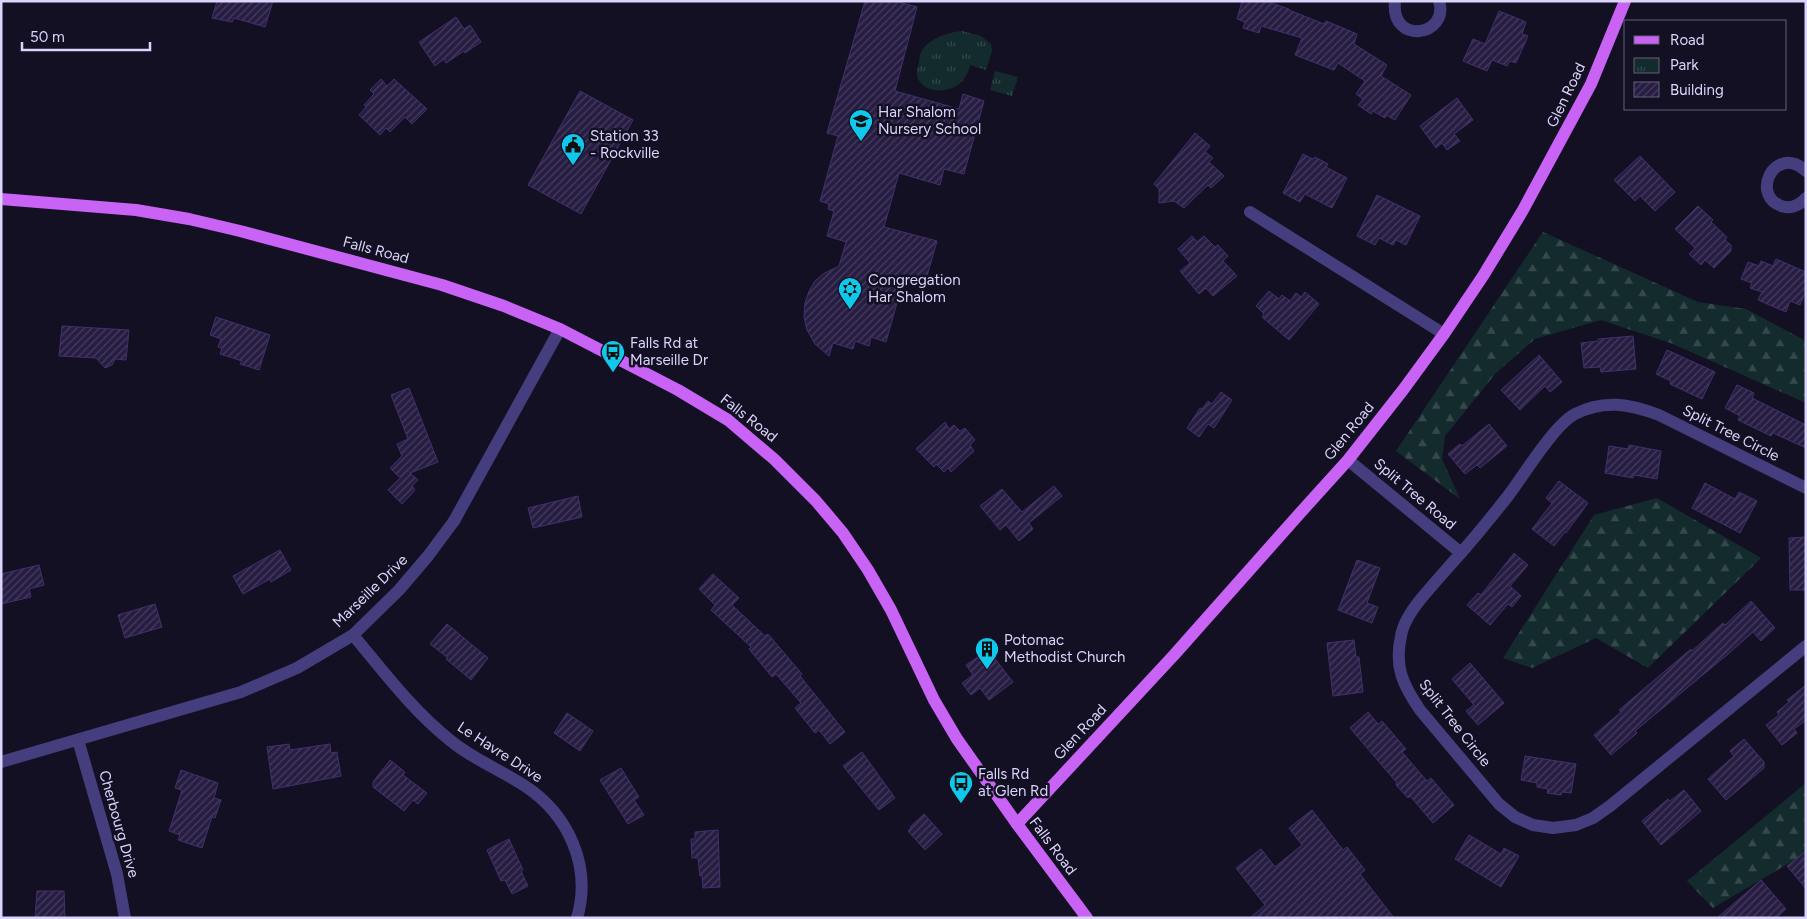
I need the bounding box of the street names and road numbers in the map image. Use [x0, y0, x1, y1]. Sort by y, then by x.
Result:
street label: Glen Road [1543, 60, 1589, 130]
street label: Falls Road [341, 233, 411, 267]
street label: Falls Road [717, 390, 781, 446]
street label: Glen Road [1320, 398, 1378, 464]
street label: Split Tree Circle [1680, 401, 1782, 465]
street label: Split Tree Road [1370, 454, 1460, 534]
street label: Marseille Drive [329, 551, 411, 631]
street label: Split Tree Circle [1415, 676, 1495, 770]
street label: Glen Road [1050, 700, 1110, 764]
street label: Le Havre Drive [454, 718, 546, 786]
street label: Cherbourg Drive [95, 768, 143, 880]
street label: Falls Road [1025, 814, 1081, 878]

